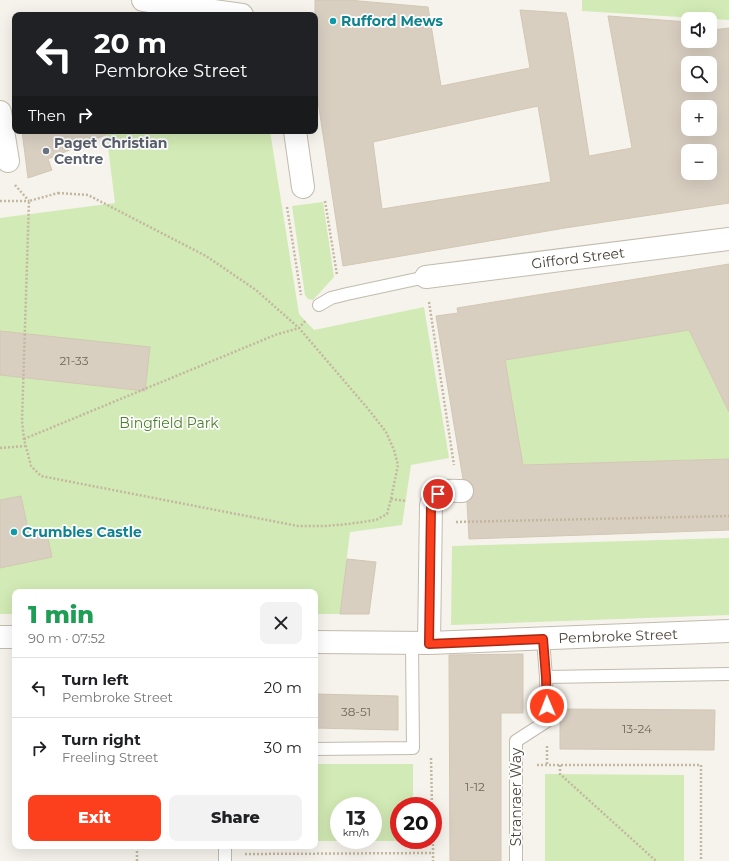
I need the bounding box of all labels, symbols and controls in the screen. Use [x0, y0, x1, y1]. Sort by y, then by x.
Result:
place label: Rufford Mews [341, 12, 444, 30]
map controls [681, 12, 717, 180]
button: sound [681, 12, 717, 48]
marker: Rufford Mews [328, 16, 338, 26]
text: 20 m [94, 26, 167, 60]
icon: left [28, 28, 80, 80]
button: search [681, 56, 717, 92]
text: Pembroke Street [94, 60, 248, 82]
button: + [681, 100, 717, 136]
icon: right [74, 104, 96, 126]
text: Then [28, 106, 66, 125]
place label: Paget Christian Centre [54, 134, 167, 168]
button: − [681, 144, 717, 180]
marker: Paget Christian Centre [41, 146, 51, 156]
street label: Gifford Street [530, 243, 626, 273]
house number: 21-33 [60, 353, 89, 368]
park label: Bingfield Park [119, 414, 219, 432]
pin [421, 477, 455, 511]
icon: arrive [427, 483, 449, 505]
place label: Crumbles Castle [22, 523, 142, 541]
marker: Crumbles Castle [9, 527, 19, 537]
text: 1 min [28, 600, 94, 629]
button: close [260, 602, 302, 644]
street label: Pembroke Street [558, 625, 678, 647]
text: 90 m · 07:52 [28, 630, 105, 646]
text: Turn left [62, 670, 129, 689]
icon: left [28, 677, 50, 699]
text: 20 m [264, 678, 302, 697]
position arrow [526, 685, 568, 727]
text: Pembroke Street [62, 689, 173, 705]
house number: 38-51 [341, 704, 371, 719]
house number: 13-24 [622, 721, 652, 736]
text: Turn right [62, 730, 141, 749]
icon: right [28, 737, 50, 759]
text: 30 m [264, 738, 302, 757]
street label: Stranraer Way [507, 747, 525, 846]
text: Freeling Street [62, 749, 158, 765]
house number: 1-12 [465, 779, 485, 794]
button: Exit [28, 795, 161, 841]
button: Share [169, 795, 302, 841]
speed limit sign: 20 [390, 797, 442, 849]
text: 13 [346, 806, 366, 830]
text: km/h [343, 826, 369, 839]

